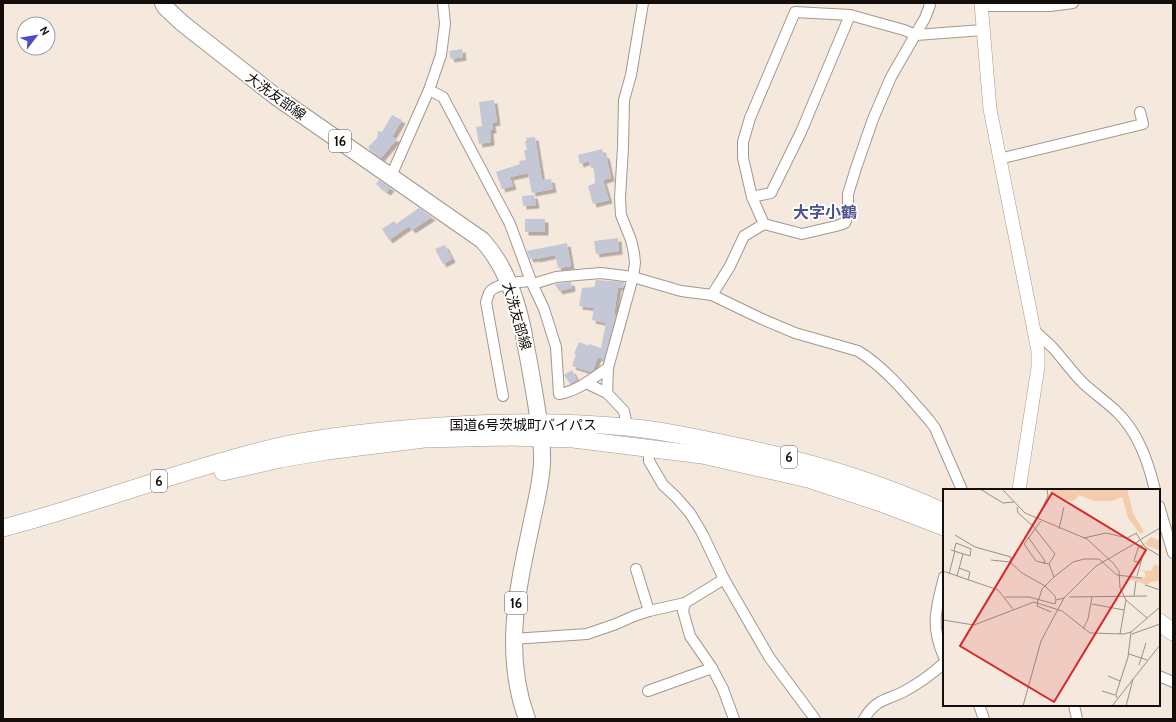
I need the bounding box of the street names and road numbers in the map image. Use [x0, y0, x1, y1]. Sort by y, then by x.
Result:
street label: 大洗友部線 [242, 68, 310, 124]
road number: 16 [329, 130, 351, 152]
street label: 大洗友部線 [499, 280, 535, 352]
street label: 国道6号茨城町バイパス [449, 416, 597, 434]
road number: 6 [781, 446, 797, 468]
road number: 6 [151, 470, 167, 492]
road number: 16 [505, 592, 527, 614]

